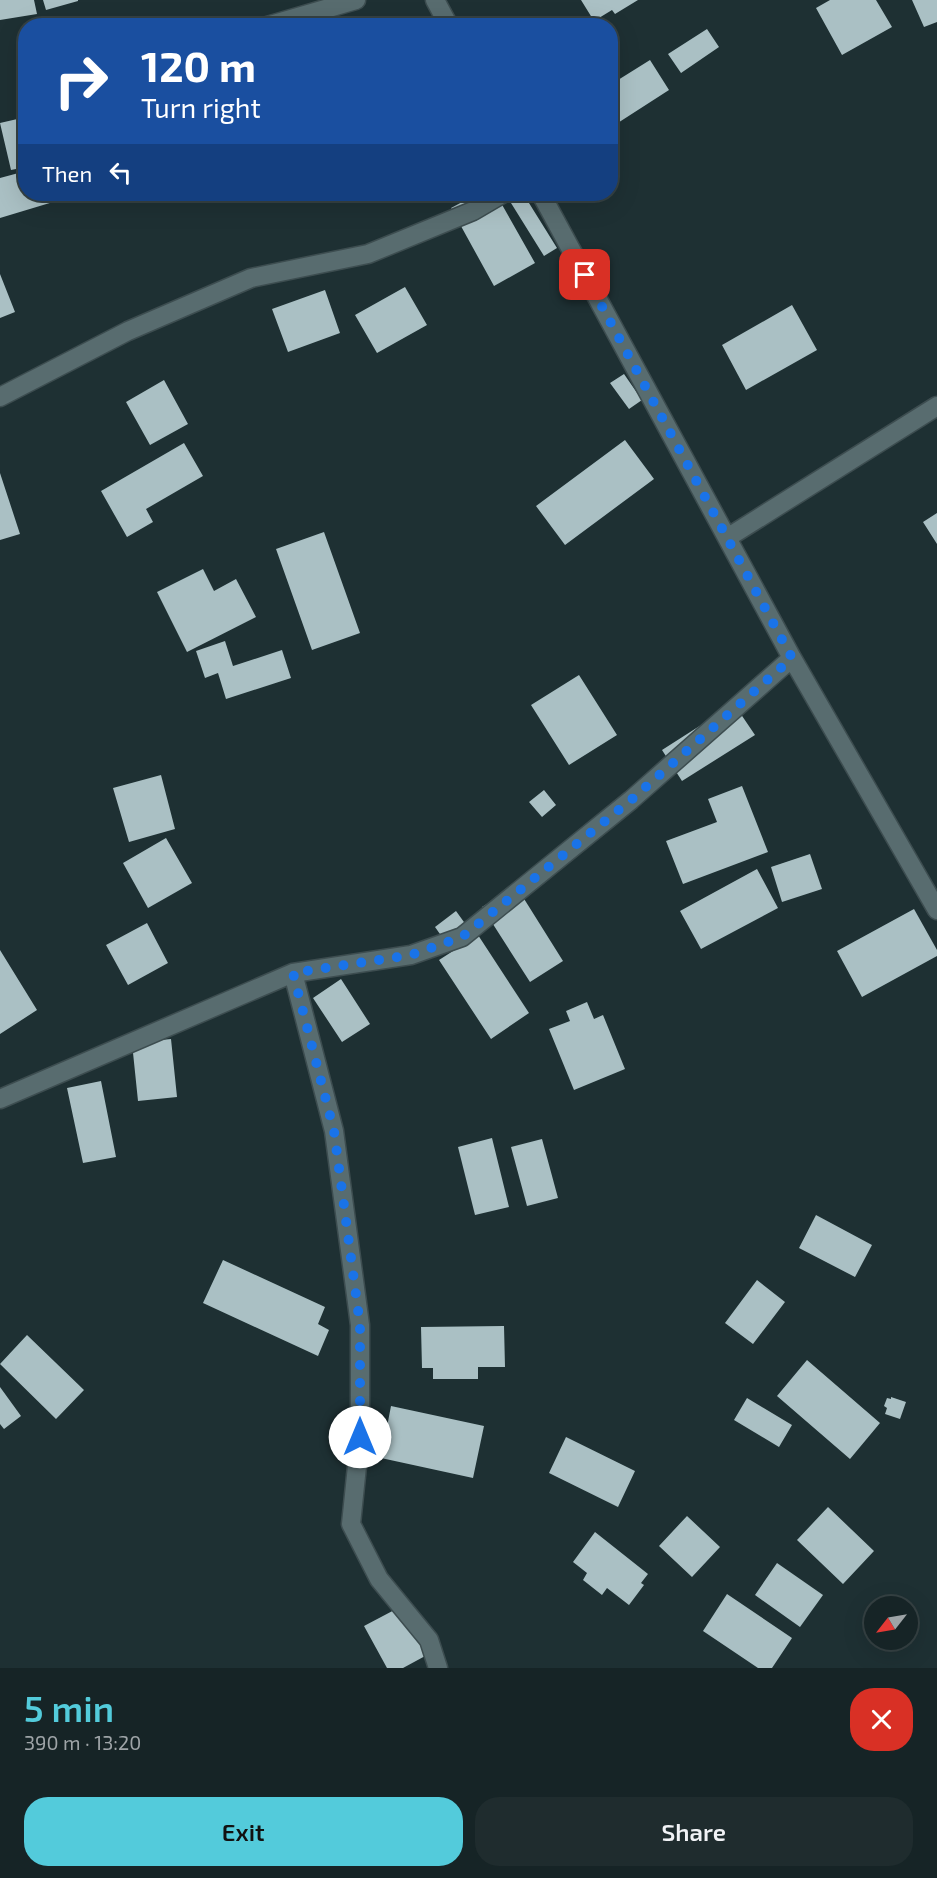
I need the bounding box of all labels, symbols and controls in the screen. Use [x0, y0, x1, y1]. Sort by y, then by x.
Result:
text: 120 m [141, 40, 256, 90]
icon: right [42, 42, 120, 120]
text: Turn right [141, 91, 261, 123]
icon: left [104, 156, 137, 189]
text: Then [42, 160, 92, 186]
pin [559, 249, 610, 300]
icon: arrive [568, 258, 601, 291]
position arrow [328, 1405, 392, 1469]
north arrow [864, 1596, 918, 1650]
map controls [864, 1596, 918, 1650]
text: 5 min [24, 1686, 114, 1729]
button: close [850, 1688, 913, 1751]
text: 390 m · 13:20 [24, 1730, 141, 1754]
button: Exit [24, 1797, 463, 1866]
button: Share [475, 1797, 913, 1866]

